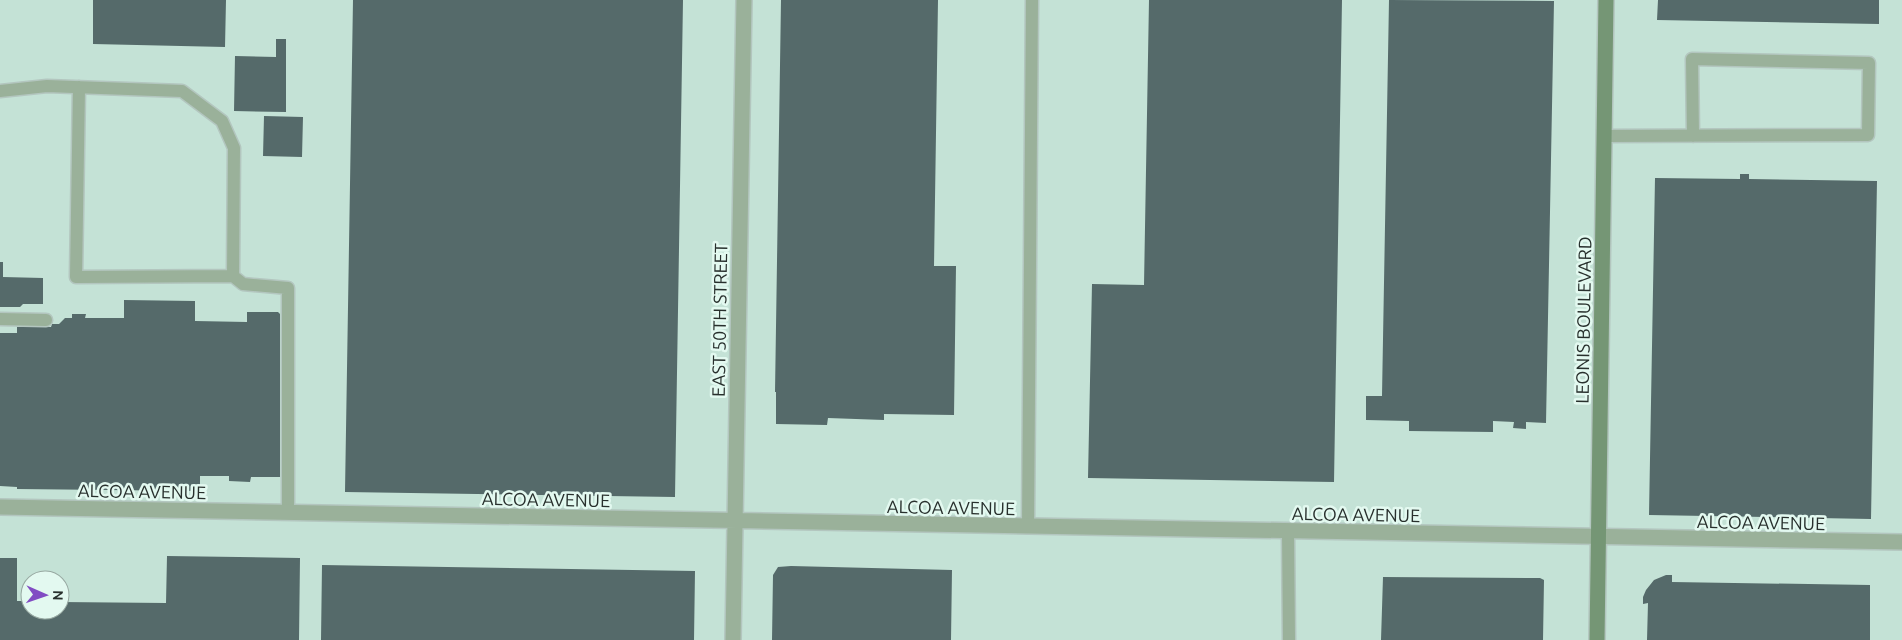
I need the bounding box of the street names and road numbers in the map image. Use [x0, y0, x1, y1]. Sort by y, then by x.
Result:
street label: LEONIS BOULEVARD [1572, 236, 1594, 404]
street label: EAST 50TH STREET [708, 243, 730, 397]
street label: ALCOA AVENUE [78, 480, 206, 502]
street label: ALCOA AVENUE [482, 488, 610, 510]
street label: ALCOA AVENUE [887, 496, 1015, 518]
street label: ALCOA AVENUE [1292, 503, 1420, 525]
street label: ALCOA AVENUE [1697, 511, 1825, 533]

